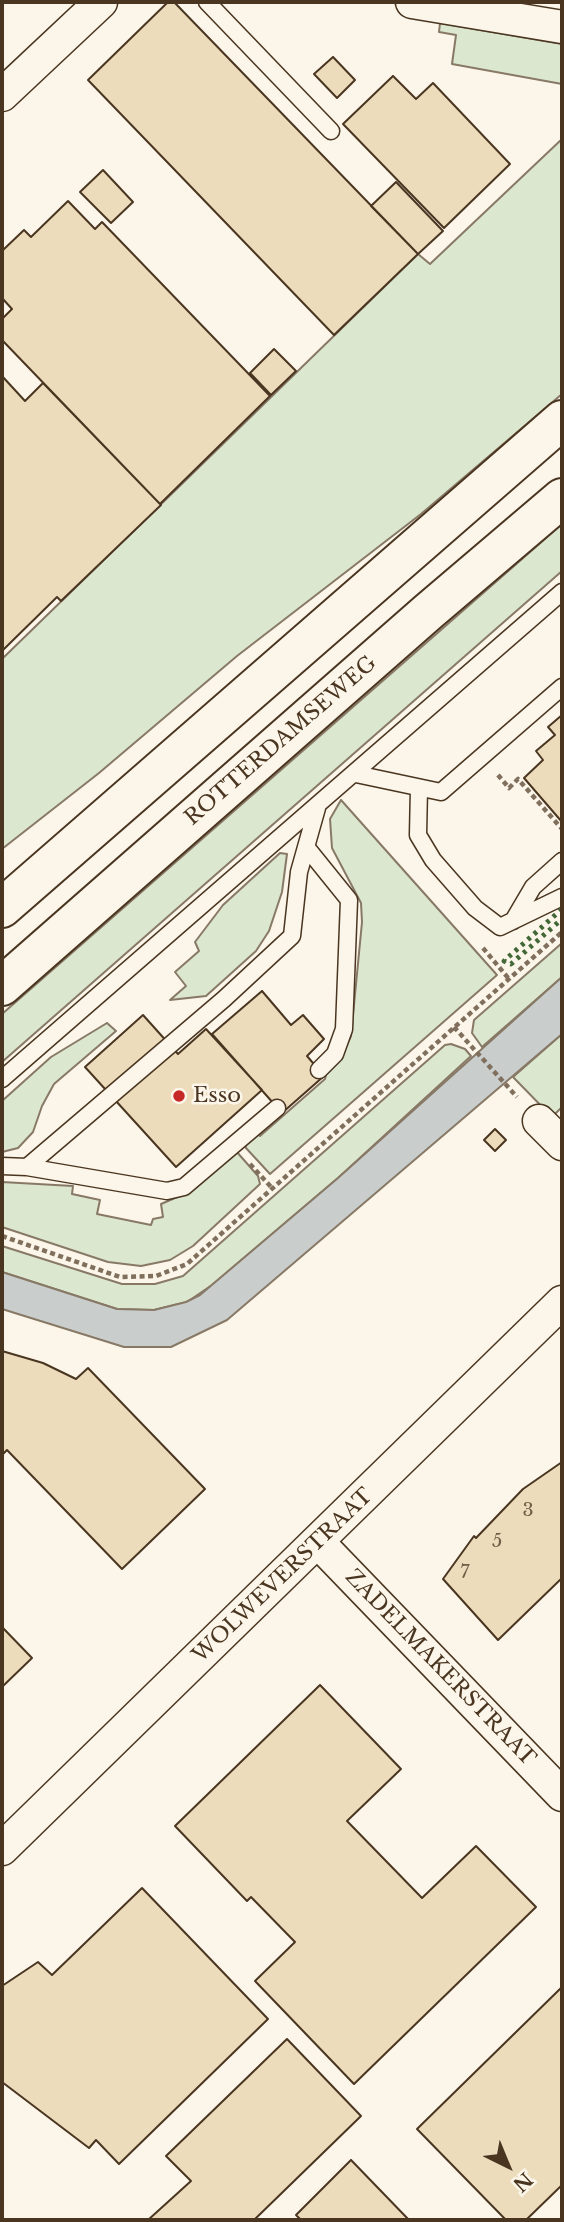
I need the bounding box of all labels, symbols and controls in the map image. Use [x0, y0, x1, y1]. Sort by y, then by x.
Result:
street label: ROTTERDAMSEWEG [180, 651, 382, 831]
place label: Esso [193, 1083, 241, 1109]
marker: Esso [171, 1088, 187, 1104]
street label: WOLWEVERSTRAAT [188, 1484, 378, 1668]
house number: 3 [522, 1500, 534, 1522]
house number: 5 [492, 1531, 502, 1553]
house number: 7 [460, 1562, 470, 1584]
street label: ZADELMAKERSTRAAT [340, 1565, 540, 1771]
north arrow [473, 2131, 543, 2201]
text: N [508, 2167, 537, 2196]

